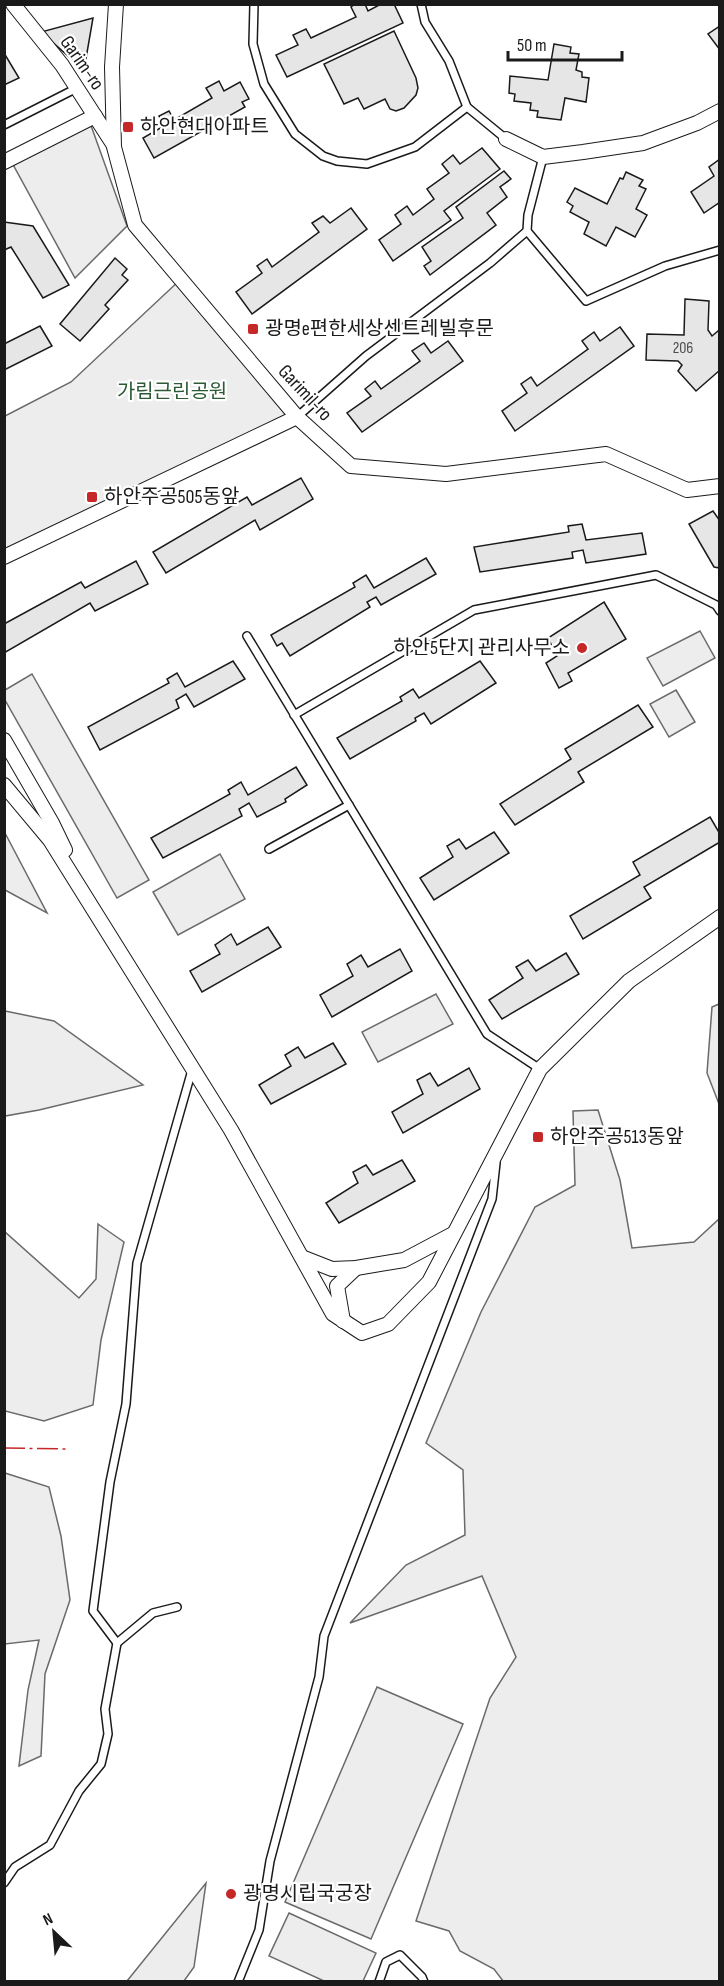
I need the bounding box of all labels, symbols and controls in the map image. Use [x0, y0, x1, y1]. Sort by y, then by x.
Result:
scale bar [508, 24, 622, 62]
street label: Garim-ro [55, 31, 109, 95]
text: 50 m [517, 35, 547, 56]
place label: 하안현대아파트 [140, 115, 269, 139]
marker: 하안현대아파트 [121, 120, 135, 134]
place label: 광명e편한세상센트레빌후문 [265, 317, 494, 341]
marker: 광명e편한세상센트레빌후문 [246, 322, 260, 336]
house number: 206 [673, 339, 693, 358]
street label: Garimil-ro [273, 360, 337, 426]
park label: 가림근린공원 [117, 380, 227, 404]
place label: 하안주공505동앞 [104, 485, 239, 509]
marker: 하안주공505동앞 [85, 490, 99, 504]
place label: 하안5단지 관리사무소 [393, 636, 570, 660]
marker: 하안5단지 관리사무소 [575, 641, 589, 655]
place label: 하안주공513동앞 [550, 1125, 684, 1149]
marker: 하안주공513동앞 [531, 1130, 545, 1144]
place label: 광명시립국궁장 [243, 1882, 372, 1906]
marker: 광명시립국궁장 [224, 1887, 238, 1901]
north arrow [24, 1902, 84, 1962]
text: N [40, 1909, 56, 1930]

